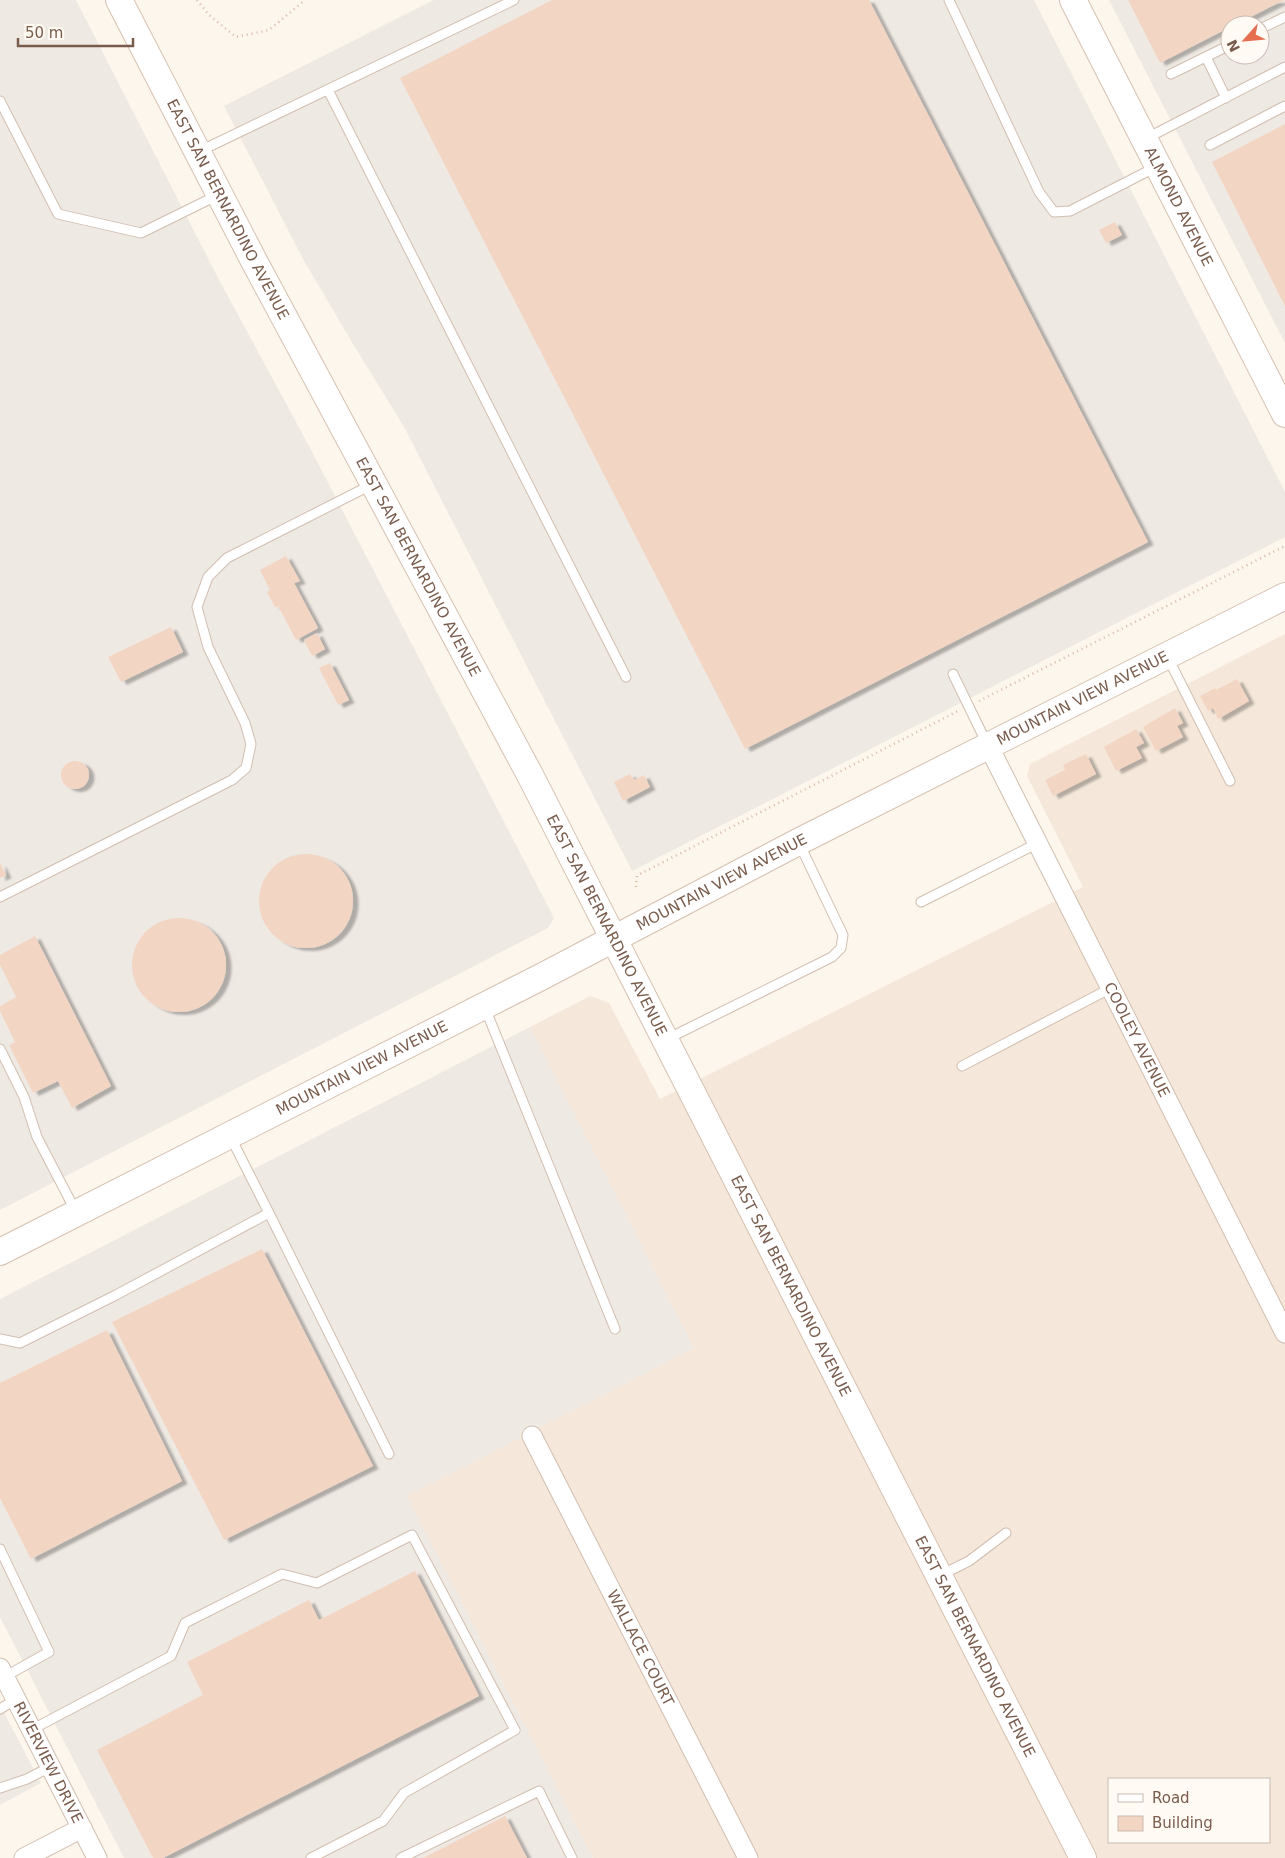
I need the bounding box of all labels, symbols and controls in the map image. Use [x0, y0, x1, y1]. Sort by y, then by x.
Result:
scale bar [18, 15, 132, 47]
north arrow [1220, 15, 1270, 65]
text: 50 m [25, 24, 63, 42]
text: N [1224, 37, 1243, 55]
street label: EAST SAN BERNARDINO AVENUE [163, 96, 293, 323]
street label: ALMOND AVENUE [1141, 144, 1217, 269]
street label: EAST SAN BERNARDINO AVENUE [352, 454, 484, 680]
street label: MOUNTAIN VIEW AVENUE [994, 647, 1172, 749]
street label: EAST SAN BERNARDINO AVENUE [543, 812, 671, 1039]
street label: MOUNTAIN VIEW AVENUE [633, 830, 810, 934]
street label: COOLEY AVENUE [1100, 979, 1173, 1100]
street label: MOUNTAIN VIEW AVENUE [273, 1017, 451, 1119]
street label: EAST SAN BERNARDINO AVENUE [727, 1172, 855, 1400]
street label: EAST SAN BERNARDINO AVENUE [911, 1533, 1039, 1760]
street label: WALLACE COURT [603, 1587, 678, 1710]
street label: RIVERVIEW DRIVE [10, 1699, 87, 1826]
legend [1108, 1778, 1270, 1843]
text: Road [1152, 1789, 1190, 1807]
text: Building [1152, 1814, 1213, 1832]

